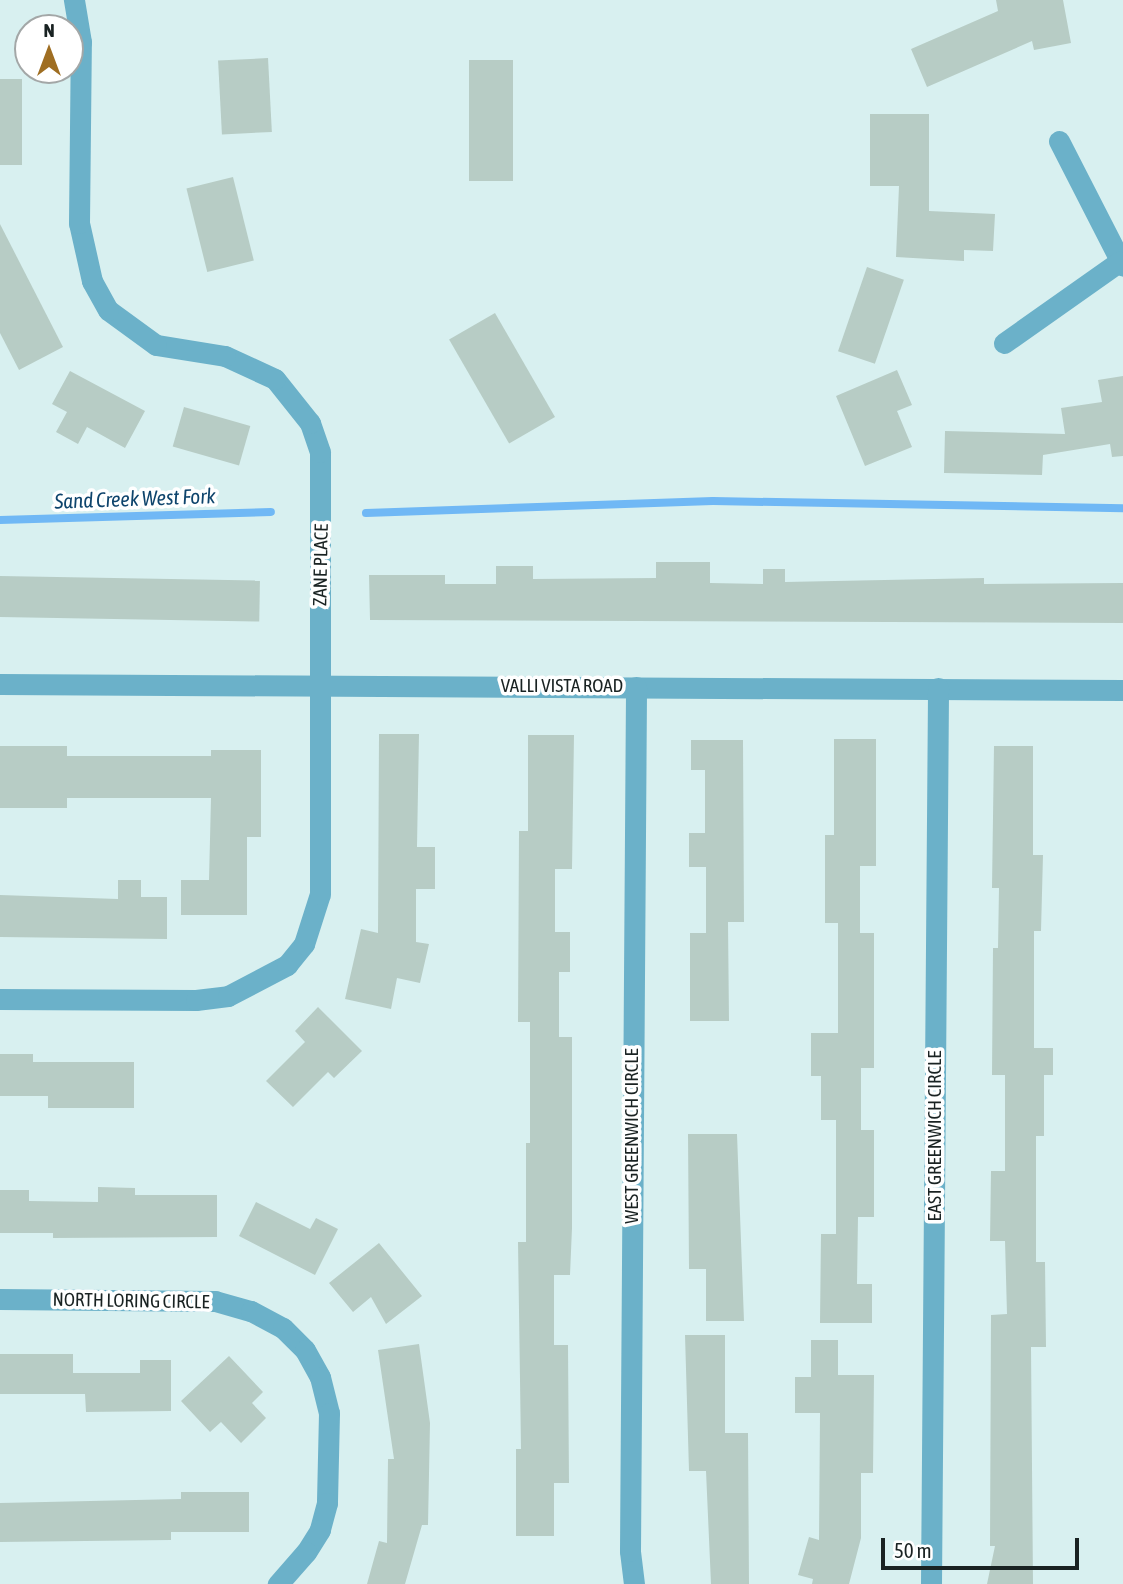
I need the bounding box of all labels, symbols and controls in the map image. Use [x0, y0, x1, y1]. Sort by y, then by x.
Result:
north arrow [14, 14, 84, 84]
text: N [43, 19, 55, 41]
water label: Sand Creek West Fork [54, 483, 216, 513]
street label: ZANE PLACE [309, 524, 333, 606]
street label: VALLI VISTA ROAD [501, 675, 623, 697]
street label: WEST GREENWICH CIRCLE [621, 1048, 643, 1224]
street label: EAST GREENWICH CIRCLE [924, 1051, 946, 1221]
street label: NORTH LORING CIRCLE [52, 1288, 210, 1314]
scale bar [885, 1524, 1083, 1568]
text: 50 m [894, 1538, 932, 1562]

